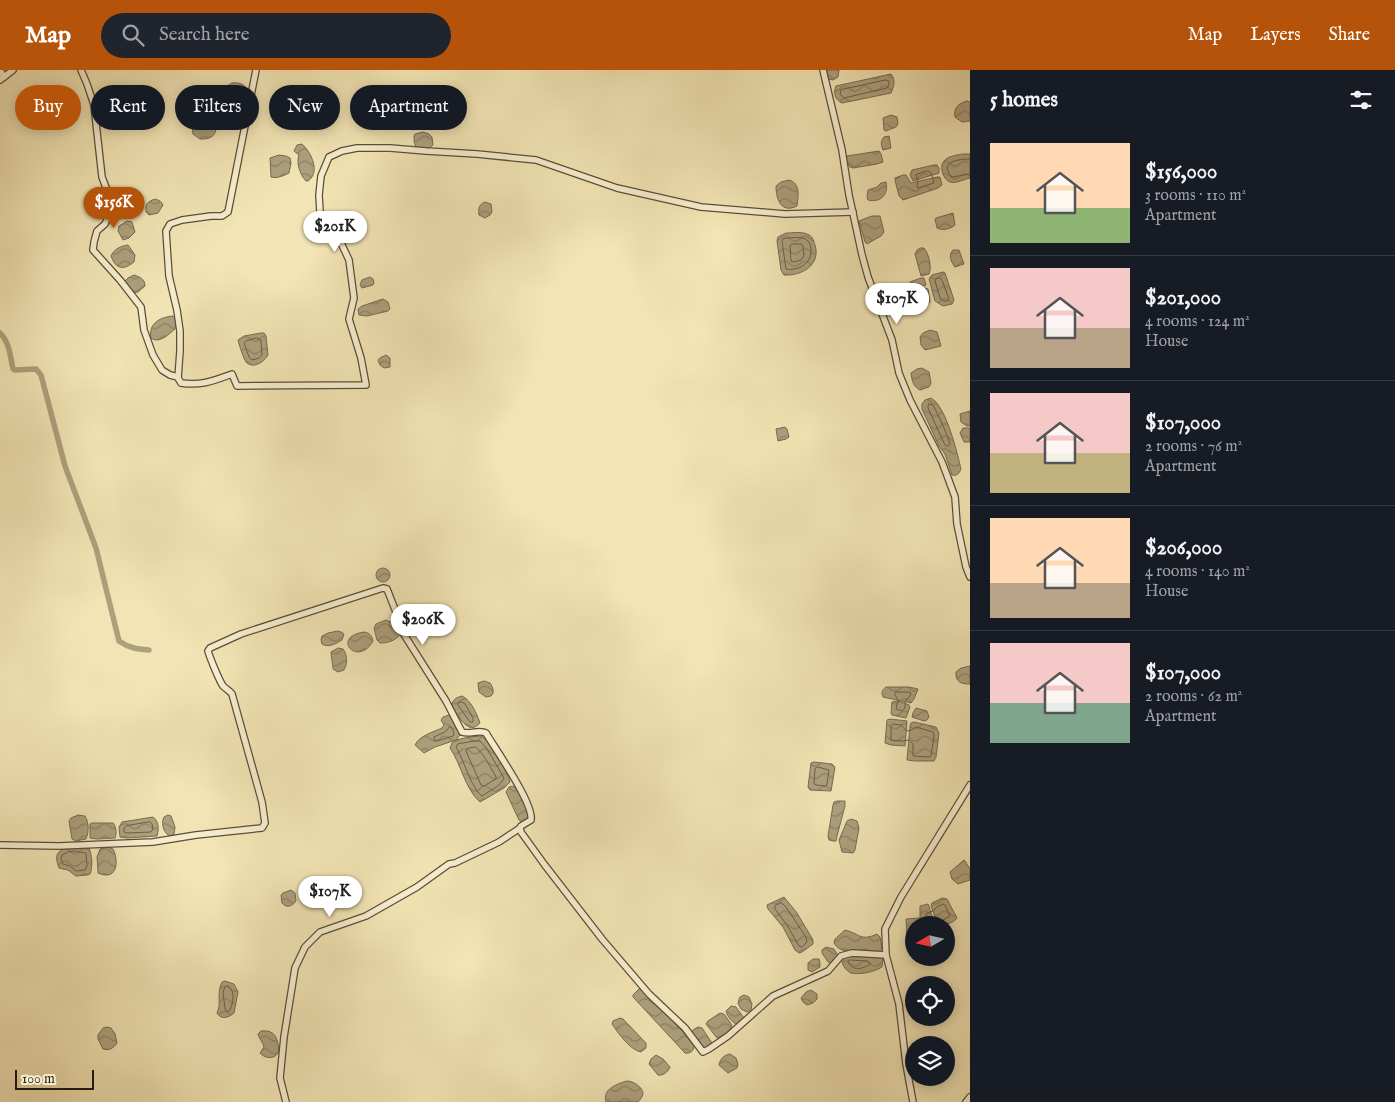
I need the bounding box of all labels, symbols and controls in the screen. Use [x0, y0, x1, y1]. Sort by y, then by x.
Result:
search box [101, 13, 451, 58]
text: Map [25, 20, 71, 51]
icon: search [119, 21, 147, 49]
text: Search here [159, 23, 250, 47]
text: Map [1188, 24, 1222, 47]
text: Layers [1250, 24, 1301, 47]
text: Share [1329, 24, 1370, 47]
chip: Buy [15, 85, 81, 130]
chip: Rent [91, 85, 165, 130]
chip: Filters [175, 85, 259, 130]
chip: New [269, 85, 340, 130]
chip: Apartment [350, 85, 467, 130]
icon: filters [1347, 86, 1375, 114]
text: 5 homes [990, 87, 1058, 114]
text: $156,000 [1145, 159, 1217, 186]
icon: home [1030, 163, 1090, 223]
pin: $156K [79, 186, 149, 229]
text: 3 rooms · 110 m² [1145, 186, 1246, 206]
text: $156K [95, 193, 133, 213]
text: Apartment [1145, 206, 1216, 226]
pin: $201K [300, 210, 370, 253]
text: $201K [314, 217, 356, 237]
pin: $107K [862, 282, 932, 325]
text: $201,000 [1145, 285, 1221, 312]
icon: home [1030, 288, 1090, 348]
text: $107K [876, 289, 918, 309]
text: 4 rooms · 124 m² [1145, 312, 1250, 332]
text: House [1145, 332, 1188, 352]
text: $107,000 [1145, 410, 1221, 437]
icon: home [1030, 413, 1090, 473]
text: 2 rooms · 76 m² [1145, 437, 1242, 457]
text: Apartment [1145, 457, 1216, 477]
text: $206,000 [1145, 535, 1222, 562]
icon: home [1030, 538, 1090, 598]
text: 4 rooms · 140 m² [1145, 562, 1250, 582]
text: House [1145, 582, 1188, 602]
pin: $206K [388, 604, 458, 646]
text: $206K [402, 610, 444, 630]
text: $107,000 [1145, 660, 1221, 687]
icon: home [1030, 663, 1090, 723]
text: 2 rooms · 62 m² [1145, 687, 1242, 707]
text: Apartment [1145, 707, 1216, 727]
pin: $107K [295, 876, 365, 918]
text: $107K [309, 882, 351, 902]
north arrow [905, 916, 955, 966]
map controls [905, 916, 955, 1086]
button: locate [905, 976, 955, 1026]
button: layers [905, 1036, 955, 1086]
scale bar [15, 1067, 94, 1090]
text: 100 m [22, 1070, 55, 1088]

